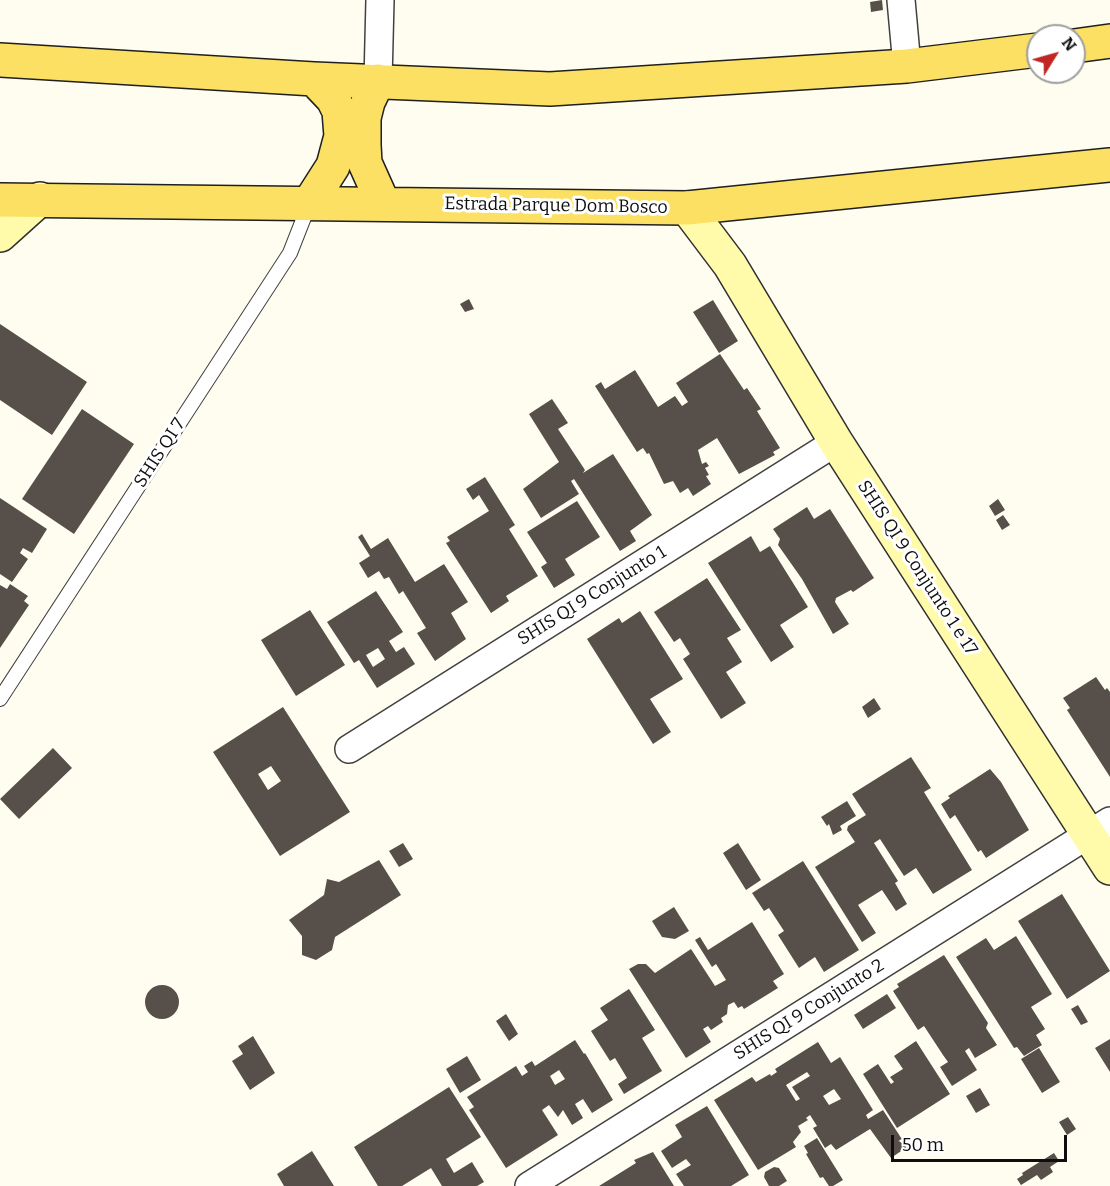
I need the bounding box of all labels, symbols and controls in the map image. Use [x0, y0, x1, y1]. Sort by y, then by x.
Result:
north arrow [1026, 24, 1086, 84]
text: N [1058, 33, 1080, 55]
street label: Estrada Parque Dom Bosco [444, 193, 668, 219]
street label: SHIS QI 7 [130, 414, 190, 492]
street label: SHIS QI 9 Conjunto 1 e 17 [852, 477, 982, 659]
street label: SHIS QI 9 Conjunto 1 [514, 542, 670, 650]
street label: SHIS QI 9 Conjunto 2 [730, 955, 888, 1065]
scale bar [894, 1123, 1070, 1161]
text: 50 m [902, 1134, 944, 1156]

